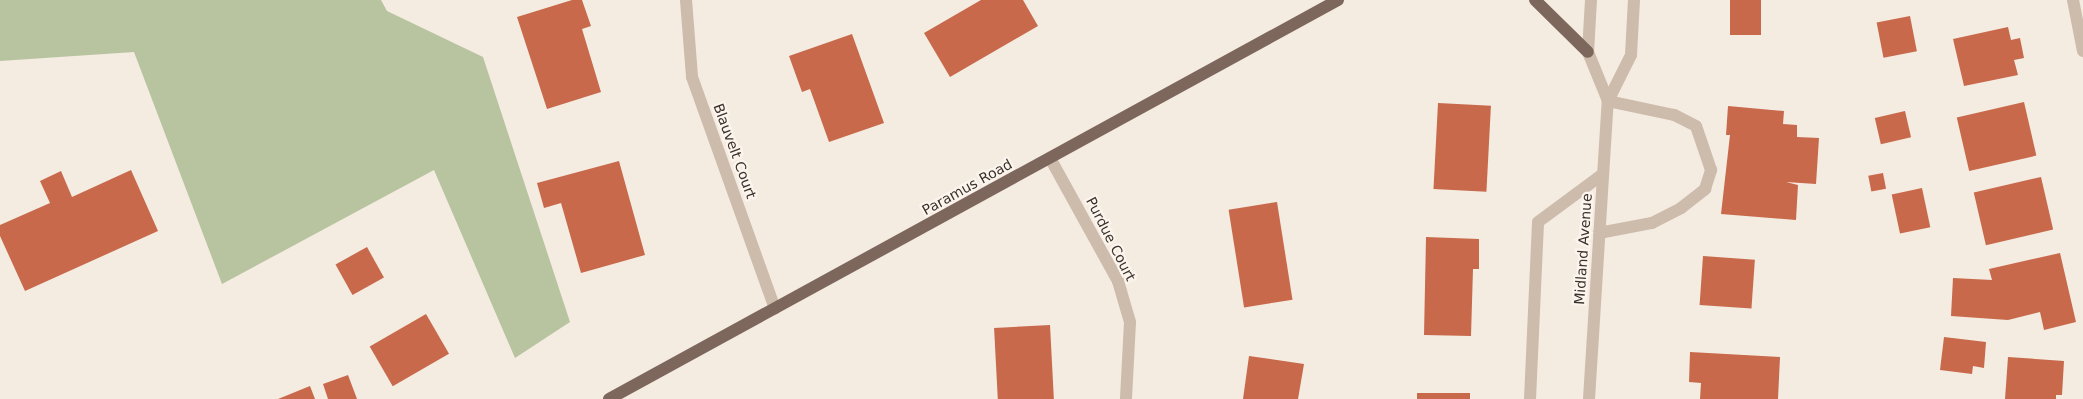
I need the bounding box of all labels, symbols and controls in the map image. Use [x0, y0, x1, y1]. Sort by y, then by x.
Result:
street label: Blauvelt Court [710, 101, 760, 201]
street label: Paramus Road [919, 155, 1015, 219]
street label: Midland Avenue [1571, 193, 1595, 305]
street label: Purdue Court [1083, 194, 1139, 284]

